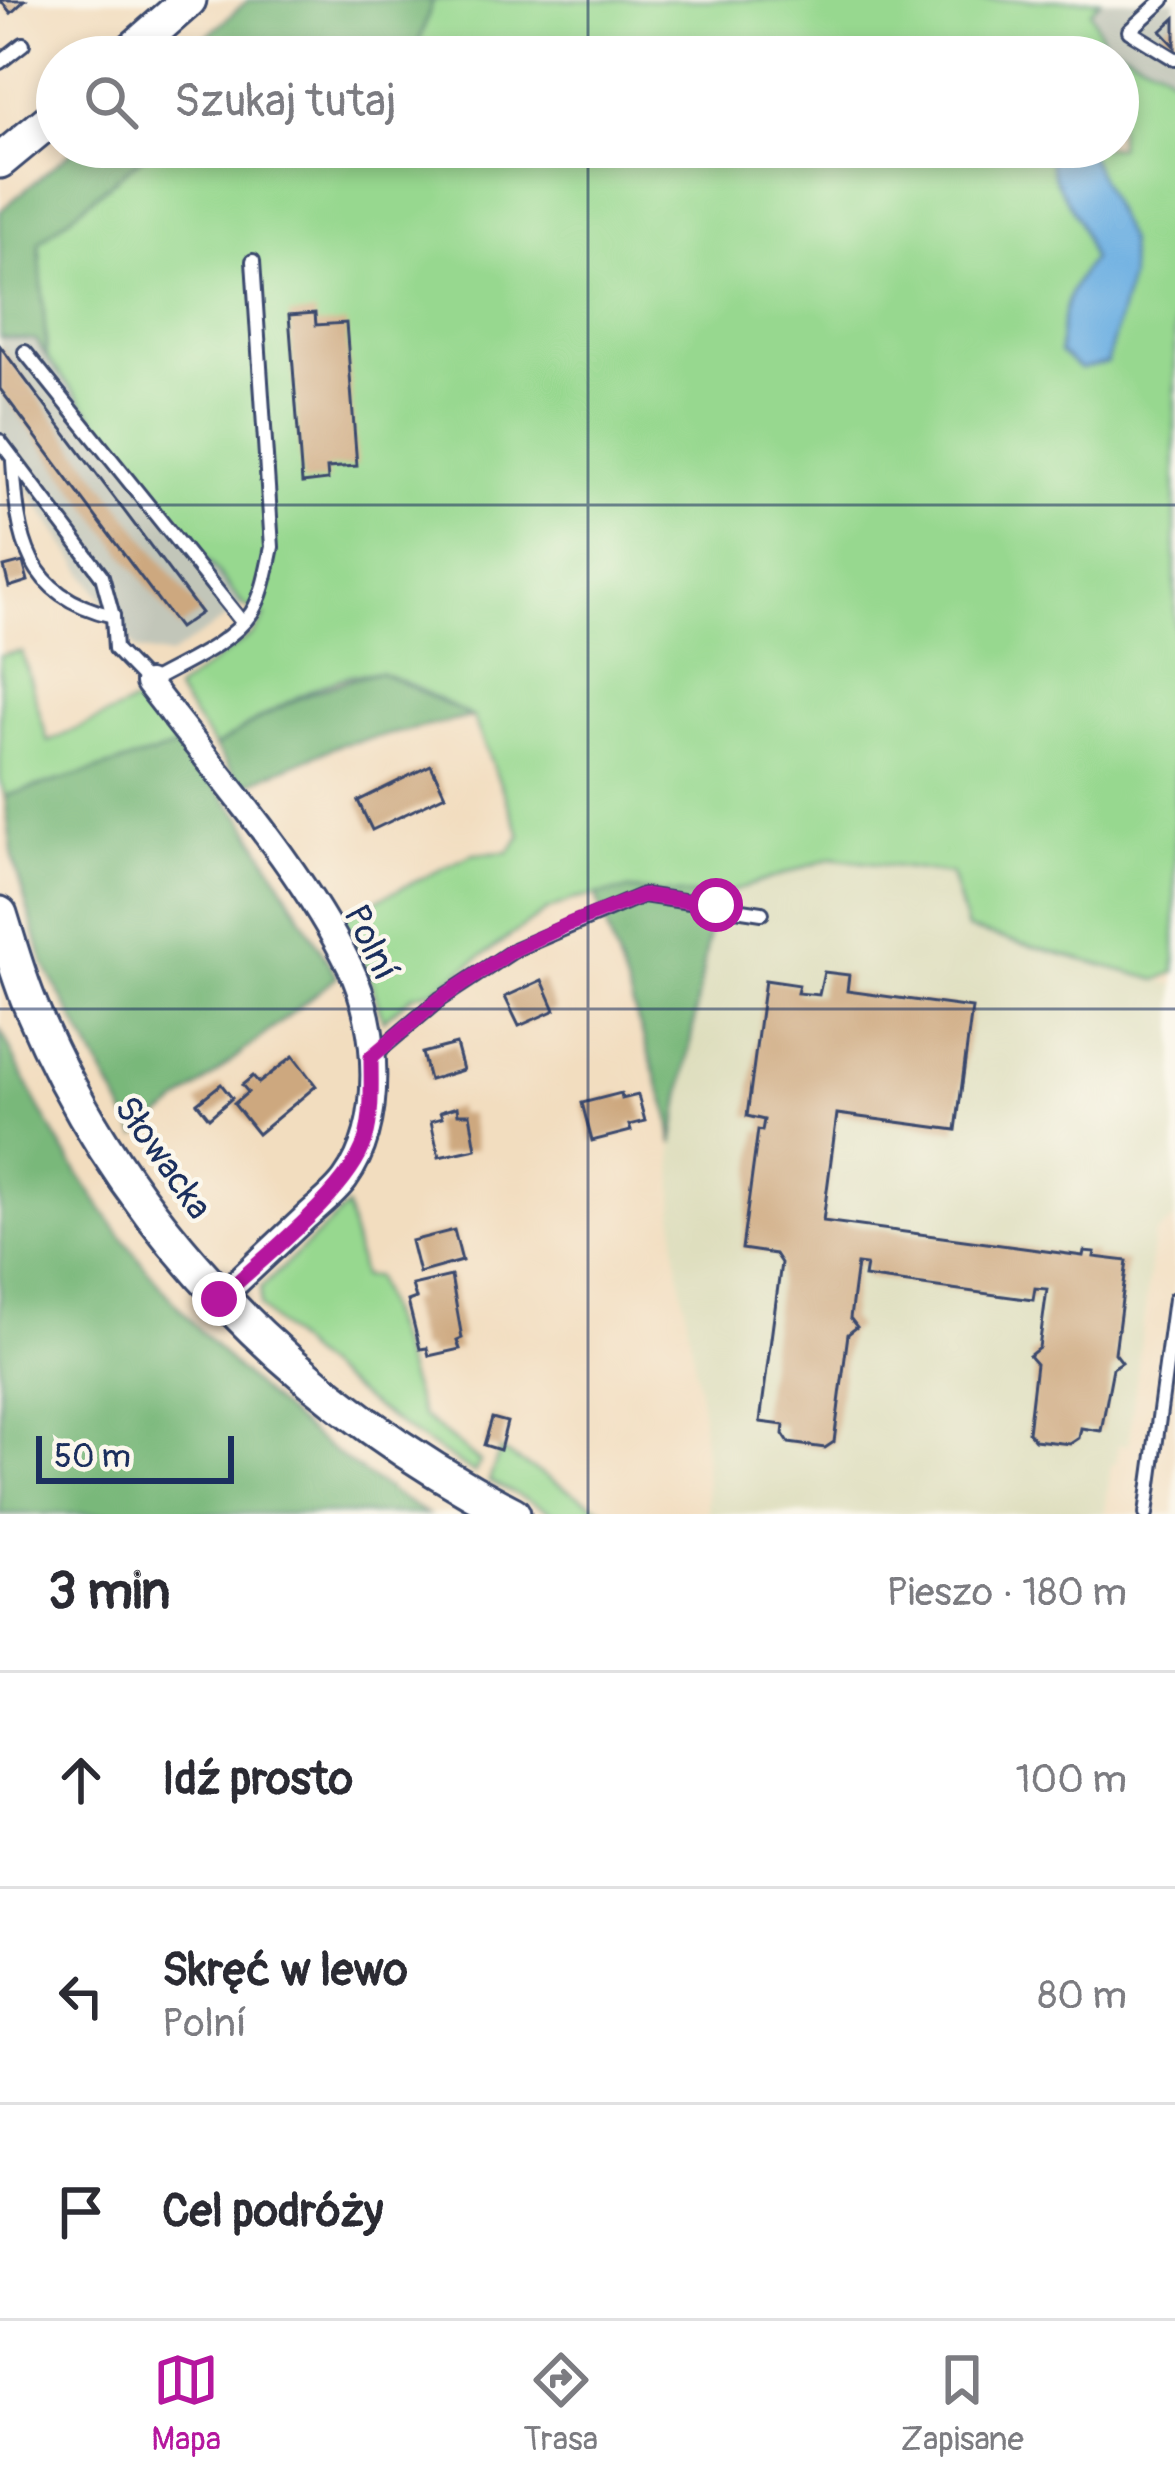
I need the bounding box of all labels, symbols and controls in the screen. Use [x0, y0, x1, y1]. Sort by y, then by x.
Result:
search box [36, 36, 1139, 168]
icon: search [78, 69, 144, 135]
text: Szukaj tutaj [174, 74, 396, 130]
route start [689, 878, 743, 932]
street label: Polní [333, 898, 408, 988]
street label: Słowacka [104, 1088, 221, 1228]
route end [192, 1272, 246, 1326]
scale bar [36, 1430, 234, 1483]
text: 50 m [54, 1436, 131, 1477]
text: 3 min [48, 1560, 170, 1624]
text: Pieszo · 180 m [886, 1568, 1127, 1617]
icon: ahead [48, 1747, 114, 1813]
text: Idź prosto [162, 1752, 353, 1808]
text: 100 m [1015, 1755, 1127, 1804]
text: Skręć w lewo [162, 1943, 408, 1999]
icon: left [48, 1963, 114, 2029]
text: 80 m [1038, 1971, 1127, 2020]
text: Polní [162, 1999, 247, 2048]
icon: arrive [48, 2179, 114, 2245]
text: Cel podróży [162, 2184, 383, 2240]
tab: Mapa [151, 2347, 221, 2460]
tab: Trasa [524, 2347, 598, 2460]
tab: Zapisane [900, 2347, 1024, 2460]

